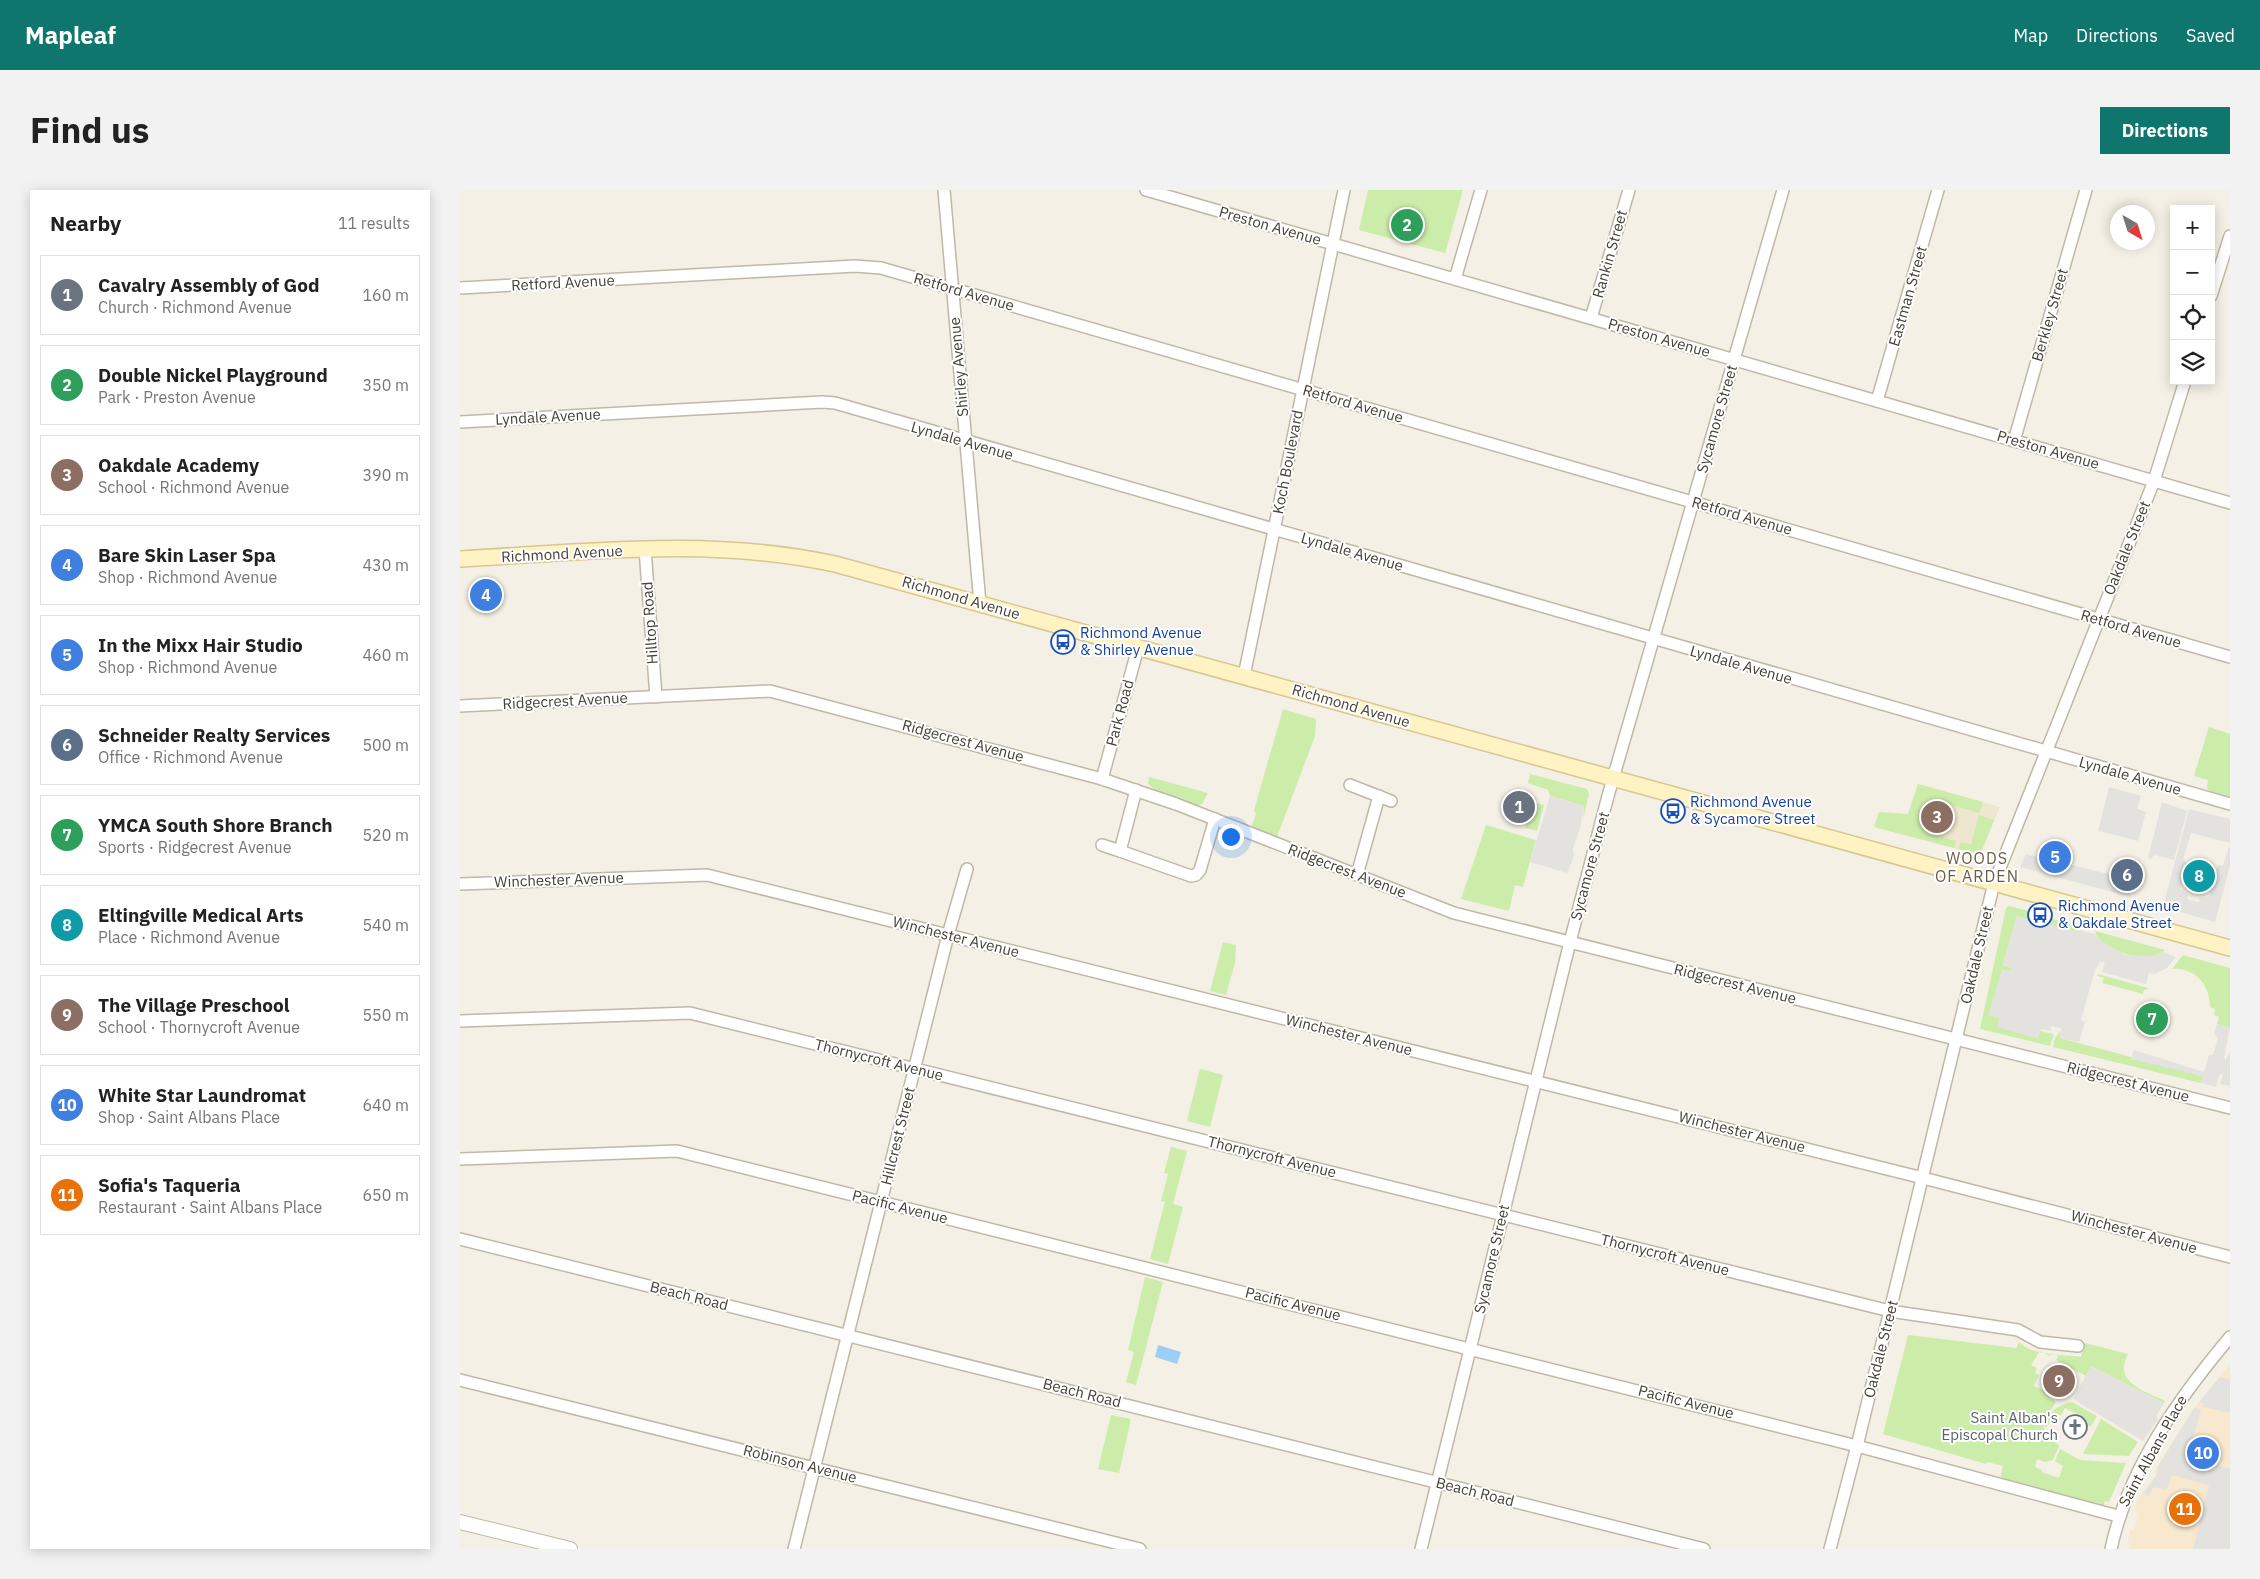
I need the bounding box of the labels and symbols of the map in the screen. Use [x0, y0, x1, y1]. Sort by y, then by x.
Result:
street label: Preston Avenue [1217, 202, 1323, 249]
north arrow [2110, 205, 2155, 250]
pin: 2 [1391, 206, 1423, 244]
street label: Rankin Street [1588, 208, 1631, 300]
street label: Eastman Street [1884, 243, 1931, 348]
street label: Berkley Street [2027, 266, 2072, 364]
street label: Retford Avenue [912, 268, 1017, 315]
street label: Retford Avenue [511, 270, 615, 295]
street label: Preston Avenue [1606, 314, 1712, 361]
street label: Shirley Avenue [945, 316, 972, 418]
street label: Sycamore Street [1692, 363, 1741, 475]
street label: Retford Avenue [1301, 380, 1406, 427]
street label: Lyndale Avenue [495, 404, 601, 429]
street label: Koch Boulevard [1268, 408, 1307, 515]
street label: Lyndale Avenue [909, 417, 1016, 464]
street label: Preston Avenue [1995, 426, 2101, 473]
street label: Retford Avenue [1690, 492, 1795, 539]
street label: Oakdale Street [2099, 498, 2154, 598]
street label: Lyndale Avenue [1299, 528, 1406, 575]
street label: Richmond Avenue [501, 541, 623, 566]
street label: Richmond Avenue [900, 572, 1022, 623]
pin: 4 [470, 576, 502, 614]
street label: Hilltop Road [637, 581, 662, 665]
street label: Retford Avenue [2079, 605, 2184, 652]
place label: Richmond Avenue & Shirley Avenue [1080, 623, 1202, 659]
bus stop icon: Richmond Avenue & Shirley Avenue [1050, 629, 1076, 655]
street label: Lyndale Avenue [1688, 641, 1795, 688]
street label: Park Road [1101, 677, 1138, 748]
street label: Richmond Avenue [1290, 680, 1412, 731]
street label: Ridgecrest Avenue [502, 688, 628, 713]
street label: Ridgecrest Avenue [900, 715, 1026, 766]
street label: Lyndale Avenue [2077, 752, 2184, 799]
pin: 1 [1503, 788, 1535, 826]
place label: Richmond Avenue & Sycamore Street [1690, 792, 1815, 828]
bus stop icon: Richmond Avenue & Sycamore Street [1660, 798, 1686, 824]
pin: 3 [1921, 798, 1953, 836]
street label: Sycamore Street [1566, 810, 1613, 922]
your location [1218, 824, 1244, 850]
pin: 5 [2039, 838, 2071, 876]
street label: Ridgecrest Avenue [1285, 839, 1409, 902]
district label: WOODS OF ARDEN [1935, 848, 2019, 886]
pin: 6 [2111, 856, 2143, 894]
pin: 8 [2183, 857, 2215, 895]
street label: Winchester Avenue [494, 868, 624, 891]
place label: Richmond Avenue & Oakdale Street [2058, 896, 2180, 932]
bus stop icon: Richmond Avenue & Oakdale Street [2027, 902, 2053, 928]
street label: Oakdale Street [1956, 904, 1997, 1006]
street label: Winchester Avenue [891, 912, 1021, 961]
street label: Ridgecrest Avenue [1672, 959, 1798, 1008]
pin: 7 [2136, 1000, 2168, 1038]
street label: Winchester Avenue [1284, 1010, 1414, 1059]
street label: Thornycroft Avenue [813, 1034, 945, 1085]
street label: Ridgecrest Avenue [2065, 1057, 2191, 1106]
street label: Hillcrest Street [876, 1085, 919, 1187]
street label: Winchester Avenue [1677, 1107, 1807, 1156]
street label: Thornycroft Avenue [1206, 1131, 1338, 1182]
street label: Pacific Avenue [850, 1185, 950, 1228]
street label: Sycamore Street [1470, 1202, 1513, 1315]
street label: Winchester Avenue [2069, 1206, 2199, 1257]
street label: Thornycroft Avenue [1599, 1229, 1731, 1280]
street label: Beach Road [648, 1277, 730, 1314]
street label: Pacific Avenue [1243, 1282, 1343, 1325]
street label: Oakdale Street [1859, 1298, 1902, 1400]
pin: 9 [2043, 1362, 2075, 1400]
street label: Beach Road [1041, 1374, 1123, 1411]
street label: Pacific Avenue [1636, 1380, 1736, 1423]
street label: Saint Albans Place [2114, 1392, 2191, 1510]
place label: Saint Alban's Episcopal Church [1941, 1408, 2058, 1444]
church icon: Saint Alban's Episcopal Church [2062, 1414, 2088, 1440]
pin: 10 [2187, 1434, 2219, 1472]
street label: Robinson Avenue [741, 1440, 859, 1487]
street label: Beach Road [1434, 1473, 1516, 1510]
pin: 11 [2169, 1490, 2201, 1528]

